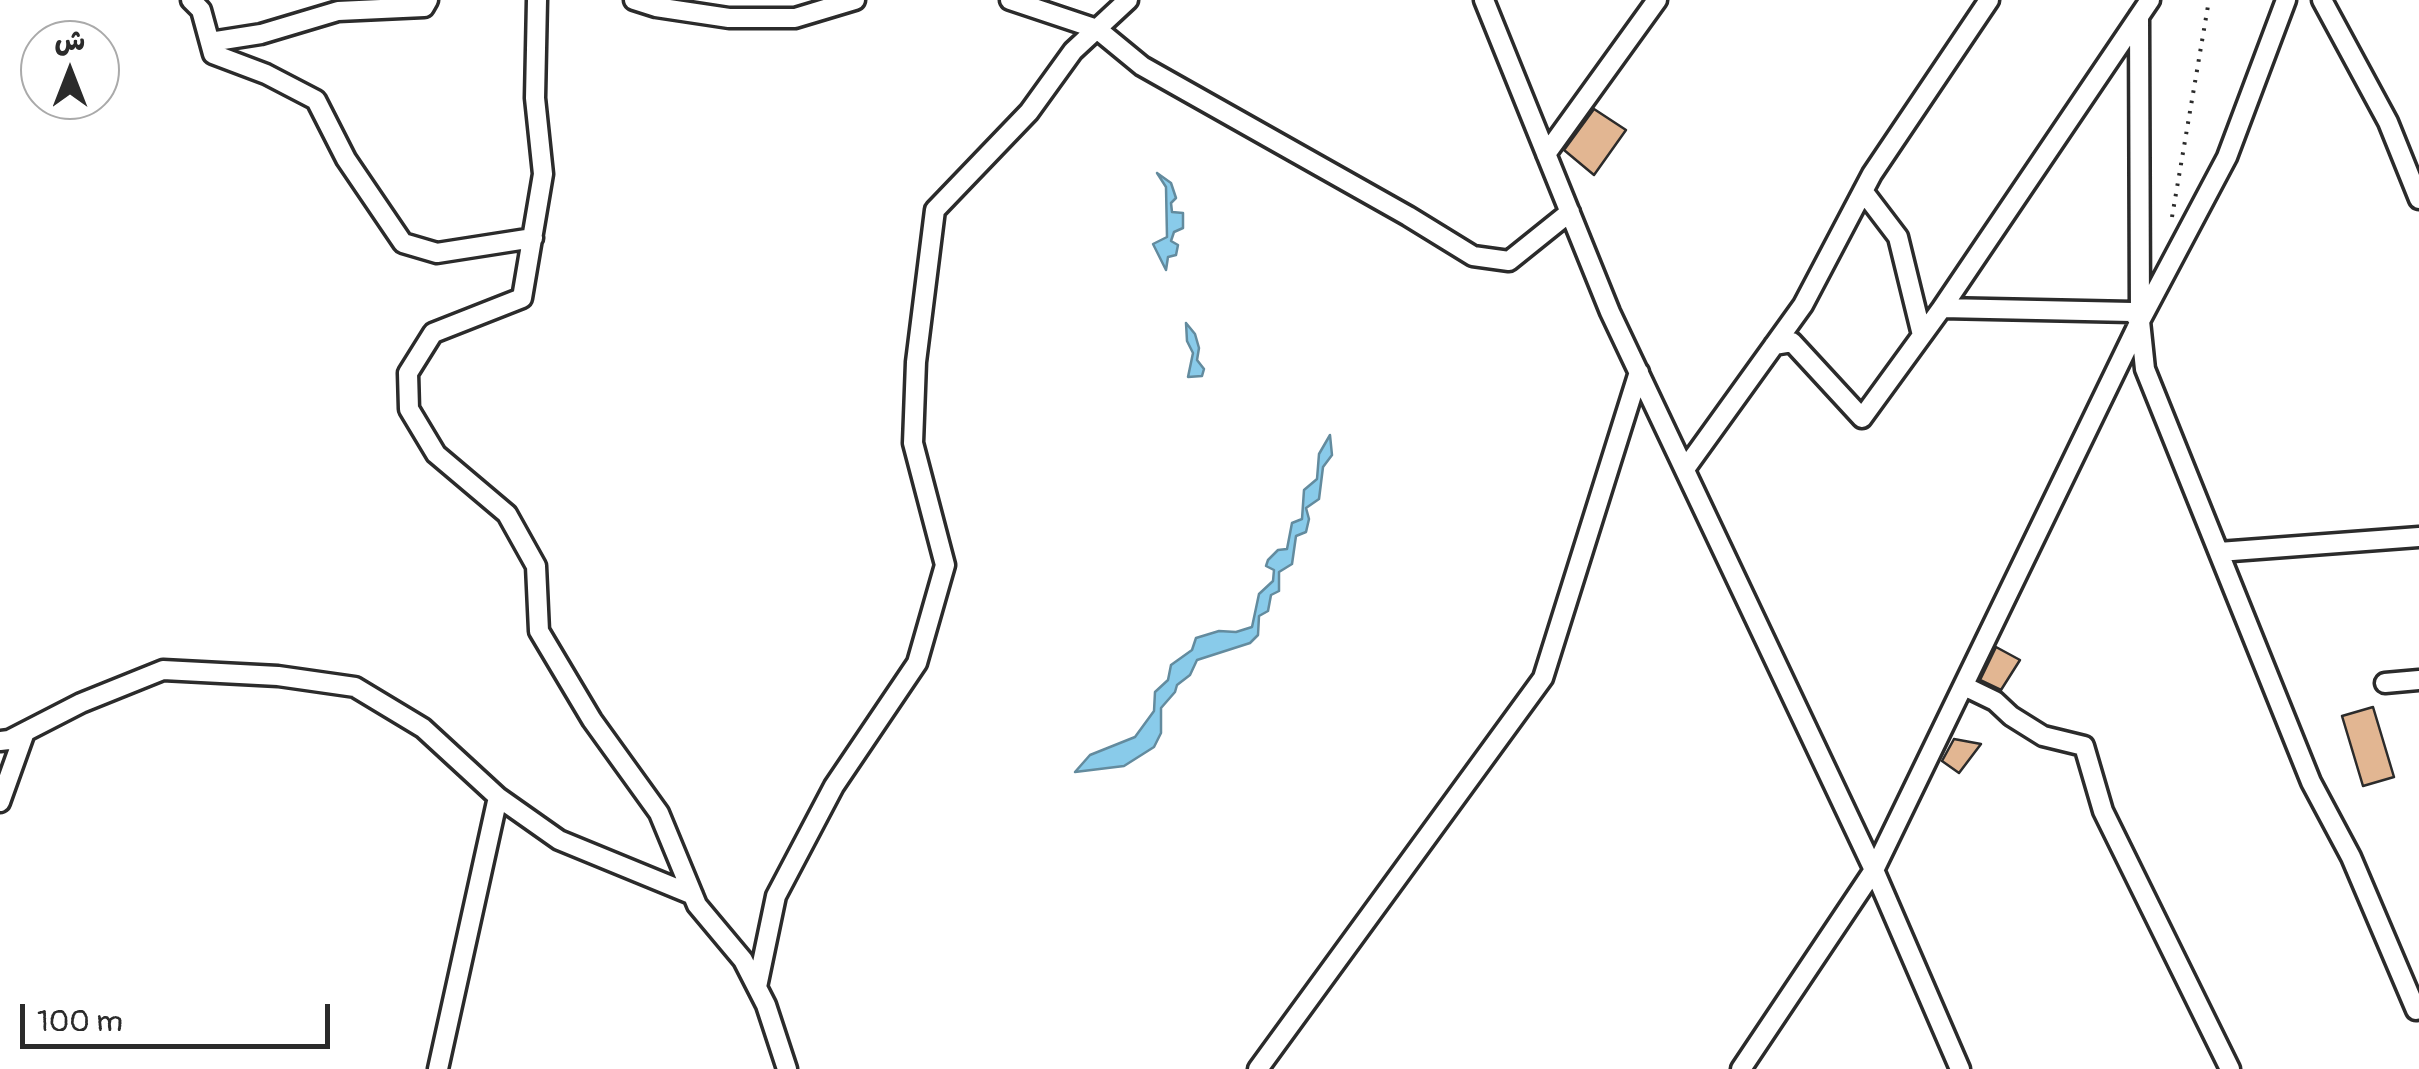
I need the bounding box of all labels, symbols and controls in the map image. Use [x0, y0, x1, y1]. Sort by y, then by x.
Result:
north arrow [20, 20, 120, 120]
text: ش [55, 24, 85, 59]
scale bar [25, 984, 335, 1046]
text: 100 m [37, 1003, 123, 1040]

